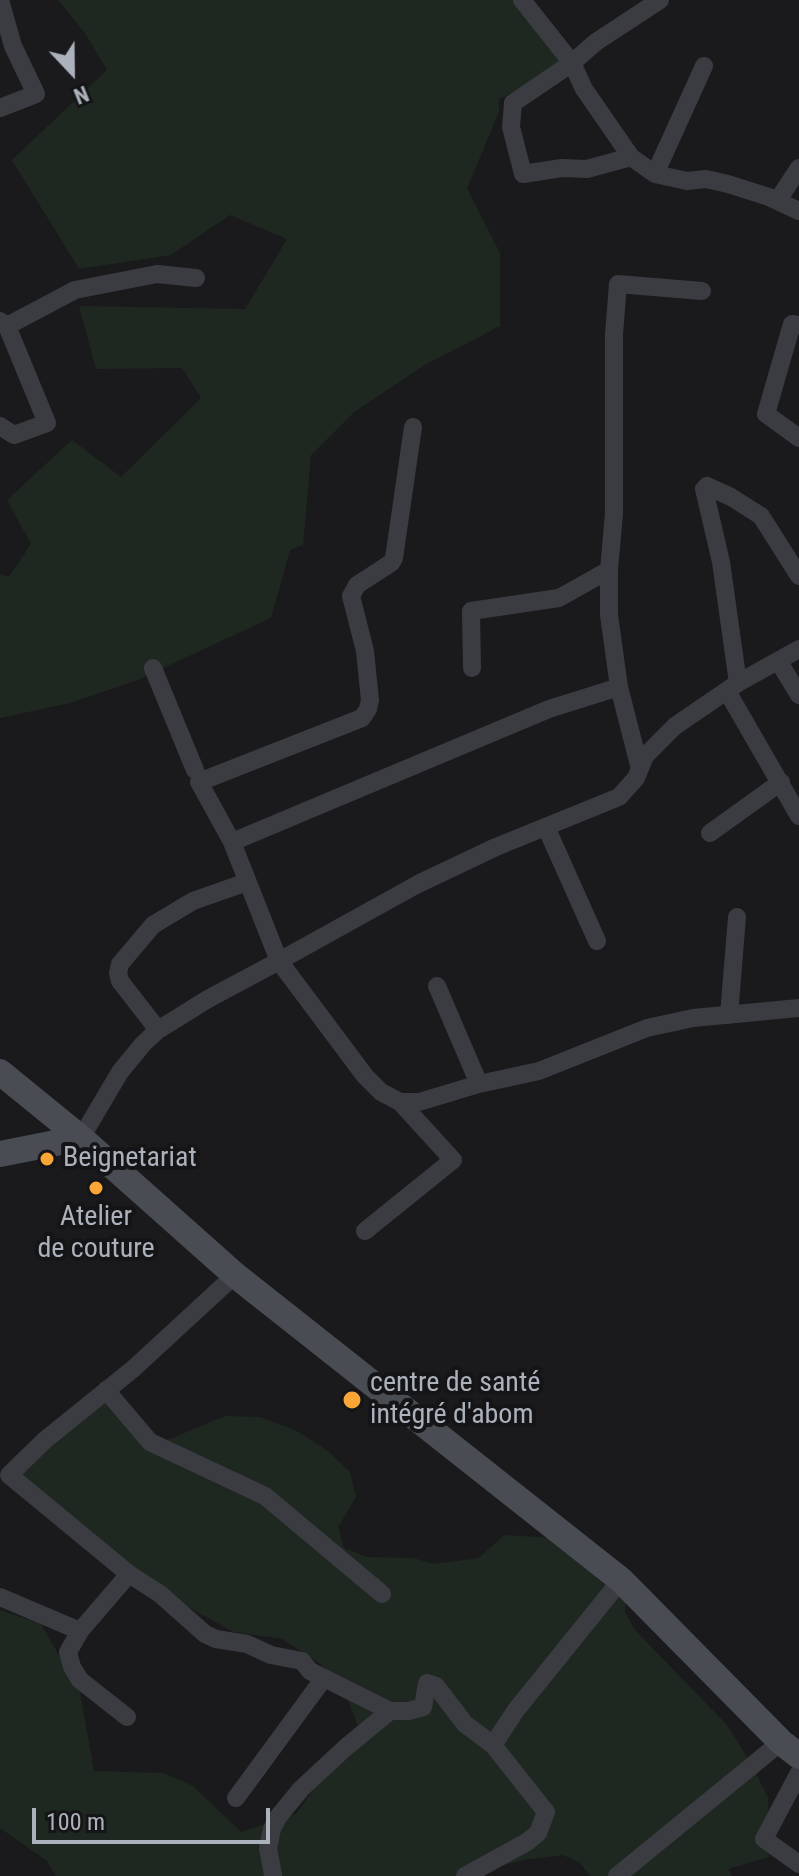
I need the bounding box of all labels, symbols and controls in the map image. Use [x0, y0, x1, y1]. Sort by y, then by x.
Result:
north arrow [32, 32, 112, 112]
text: N [70, 81, 92, 109]
place label: Beignetariat [63, 1142, 197, 1176]
marker: Beignetariat [38, 1150, 56, 1168]
marker: Atelier de couture [87, 1179, 105, 1197]
place label: Atelier de couture [37, 1201, 155, 1267]
place label: centre de santé intégré d'abom [370, 1367, 540, 1433]
marker: centre de santé intégré d'abom [341, 1389, 363, 1411]
scale bar [36, 1792, 274, 1842]
text: 100 m [46, 1808, 105, 1836]

